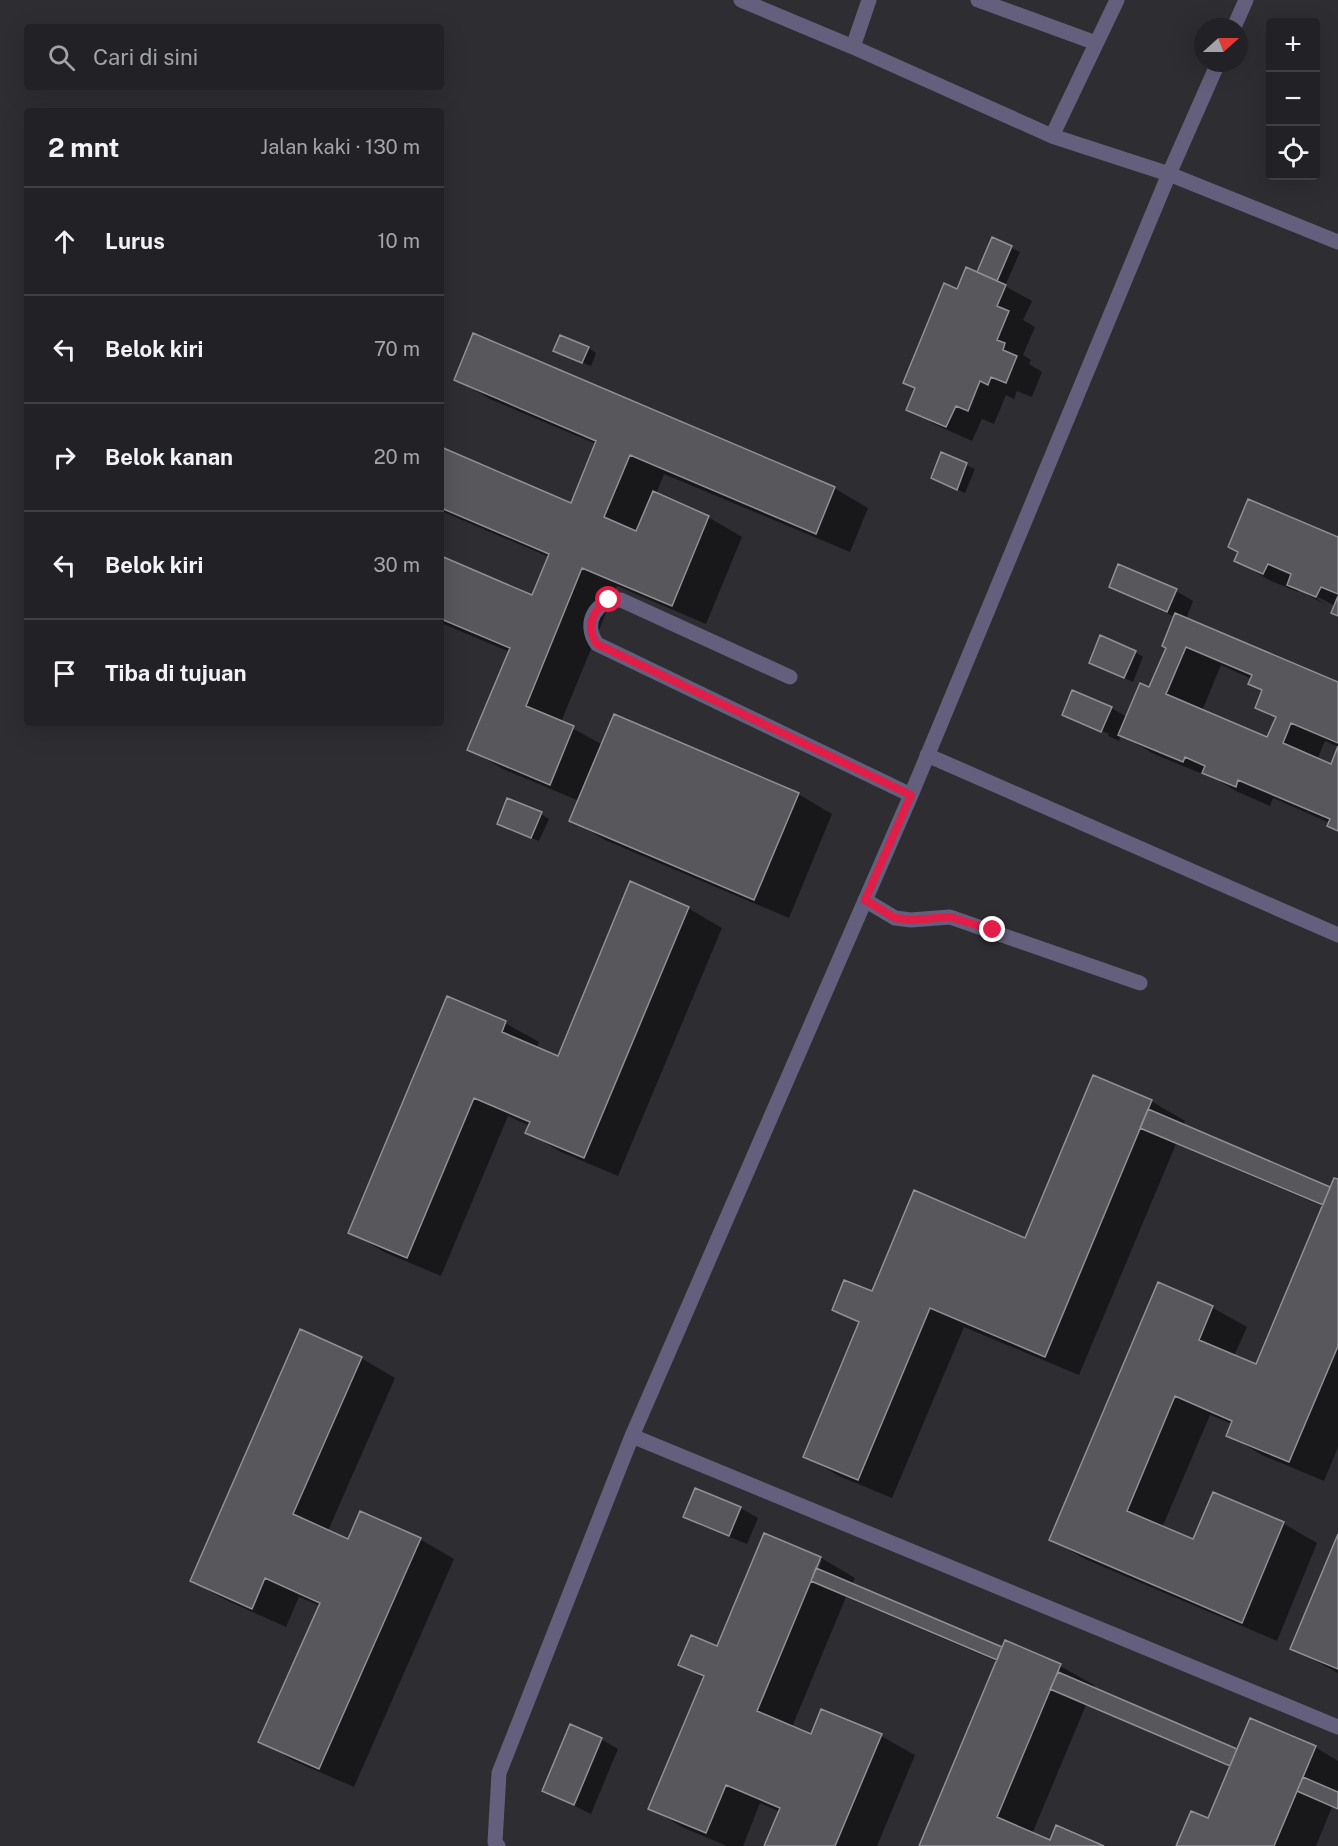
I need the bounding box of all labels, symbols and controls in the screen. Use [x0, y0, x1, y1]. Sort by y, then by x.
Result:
north arrow [1194, 18, 1248, 72]
map controls [1266, 18, 1320, 180]
button: + [1266, 18, 1320, 72]
search box [24, 24, 444, 90]
icon: search [45, 41, 78, 74]
text: Cari di sini [93, 44, 198, 70]
button: − [1266, 72, 1320, 126]
button: locate [1266, 126, 1320, 180]
text: 2 mnt [48, 132, 119, 163]
text: Jalan kaki · 130 m [260, 135, 420, 159]
icon: ahead [48, 225, 81, 258]
text: Lurus [105, 228, 165, 254]
text: 10 m [377, 229, 420, 253]
icon: left [48, 333, 81, 366]
text: Belok kiri [105, 336, 203, 362]
text: 70 m [374, 337, 420, 361]
icon: right [48, 441, 81, 474]
text: Belok kanan [105, 444, 233, 470]
text: 20 m [374, 445, 420, 469]
icon: left [48, 549, 81, 582]
text: Belok kiri [105, 552, 203, 578]
text: 30 m [373, 553, 420, 577]
route start [595, 586, 621, 612]
icon: arrive [48, 657, 81, 690]
text: Tiba di tujuan [105, 660, 246, 686]
route end [979, 916, 1005, 942]

